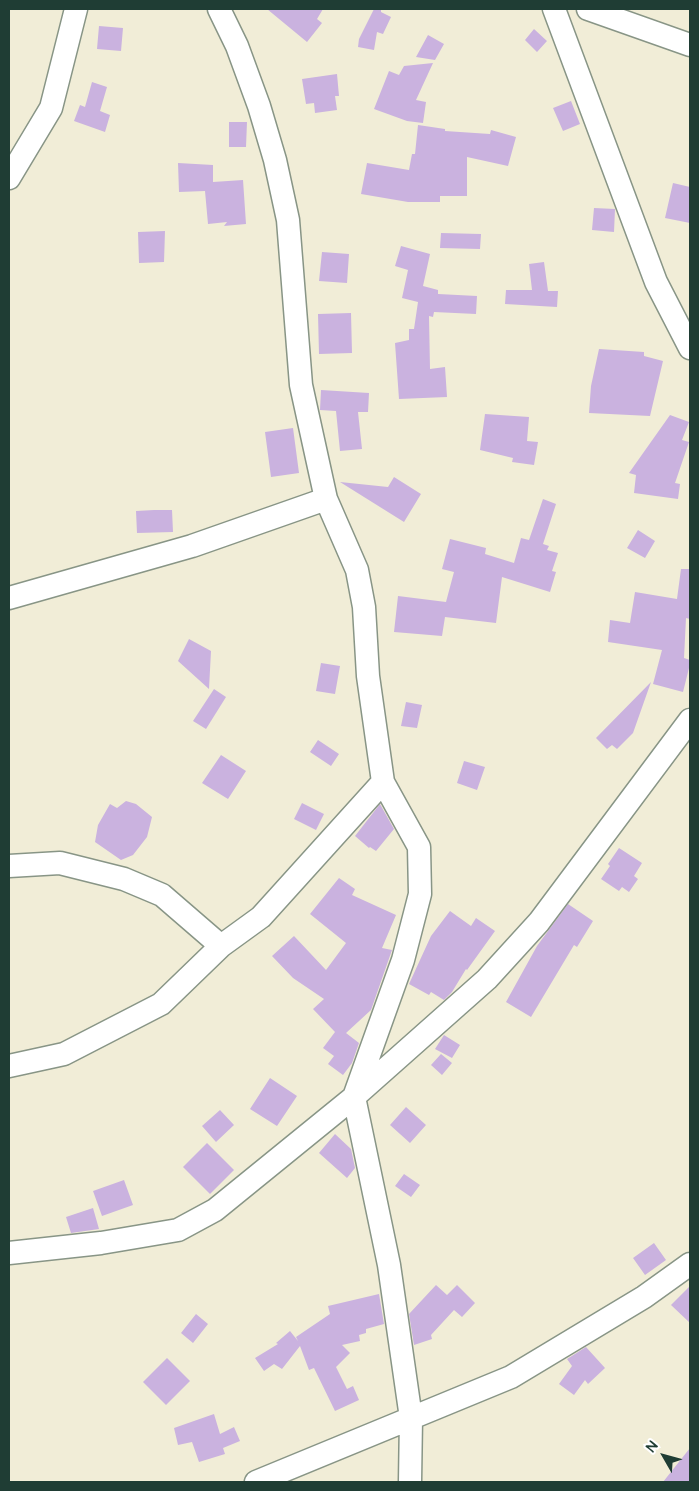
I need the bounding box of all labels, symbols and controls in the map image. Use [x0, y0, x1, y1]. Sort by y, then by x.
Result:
north arrow [639, 1431, 689, 1481]
text: N [642, 1437, 663, 1456]

